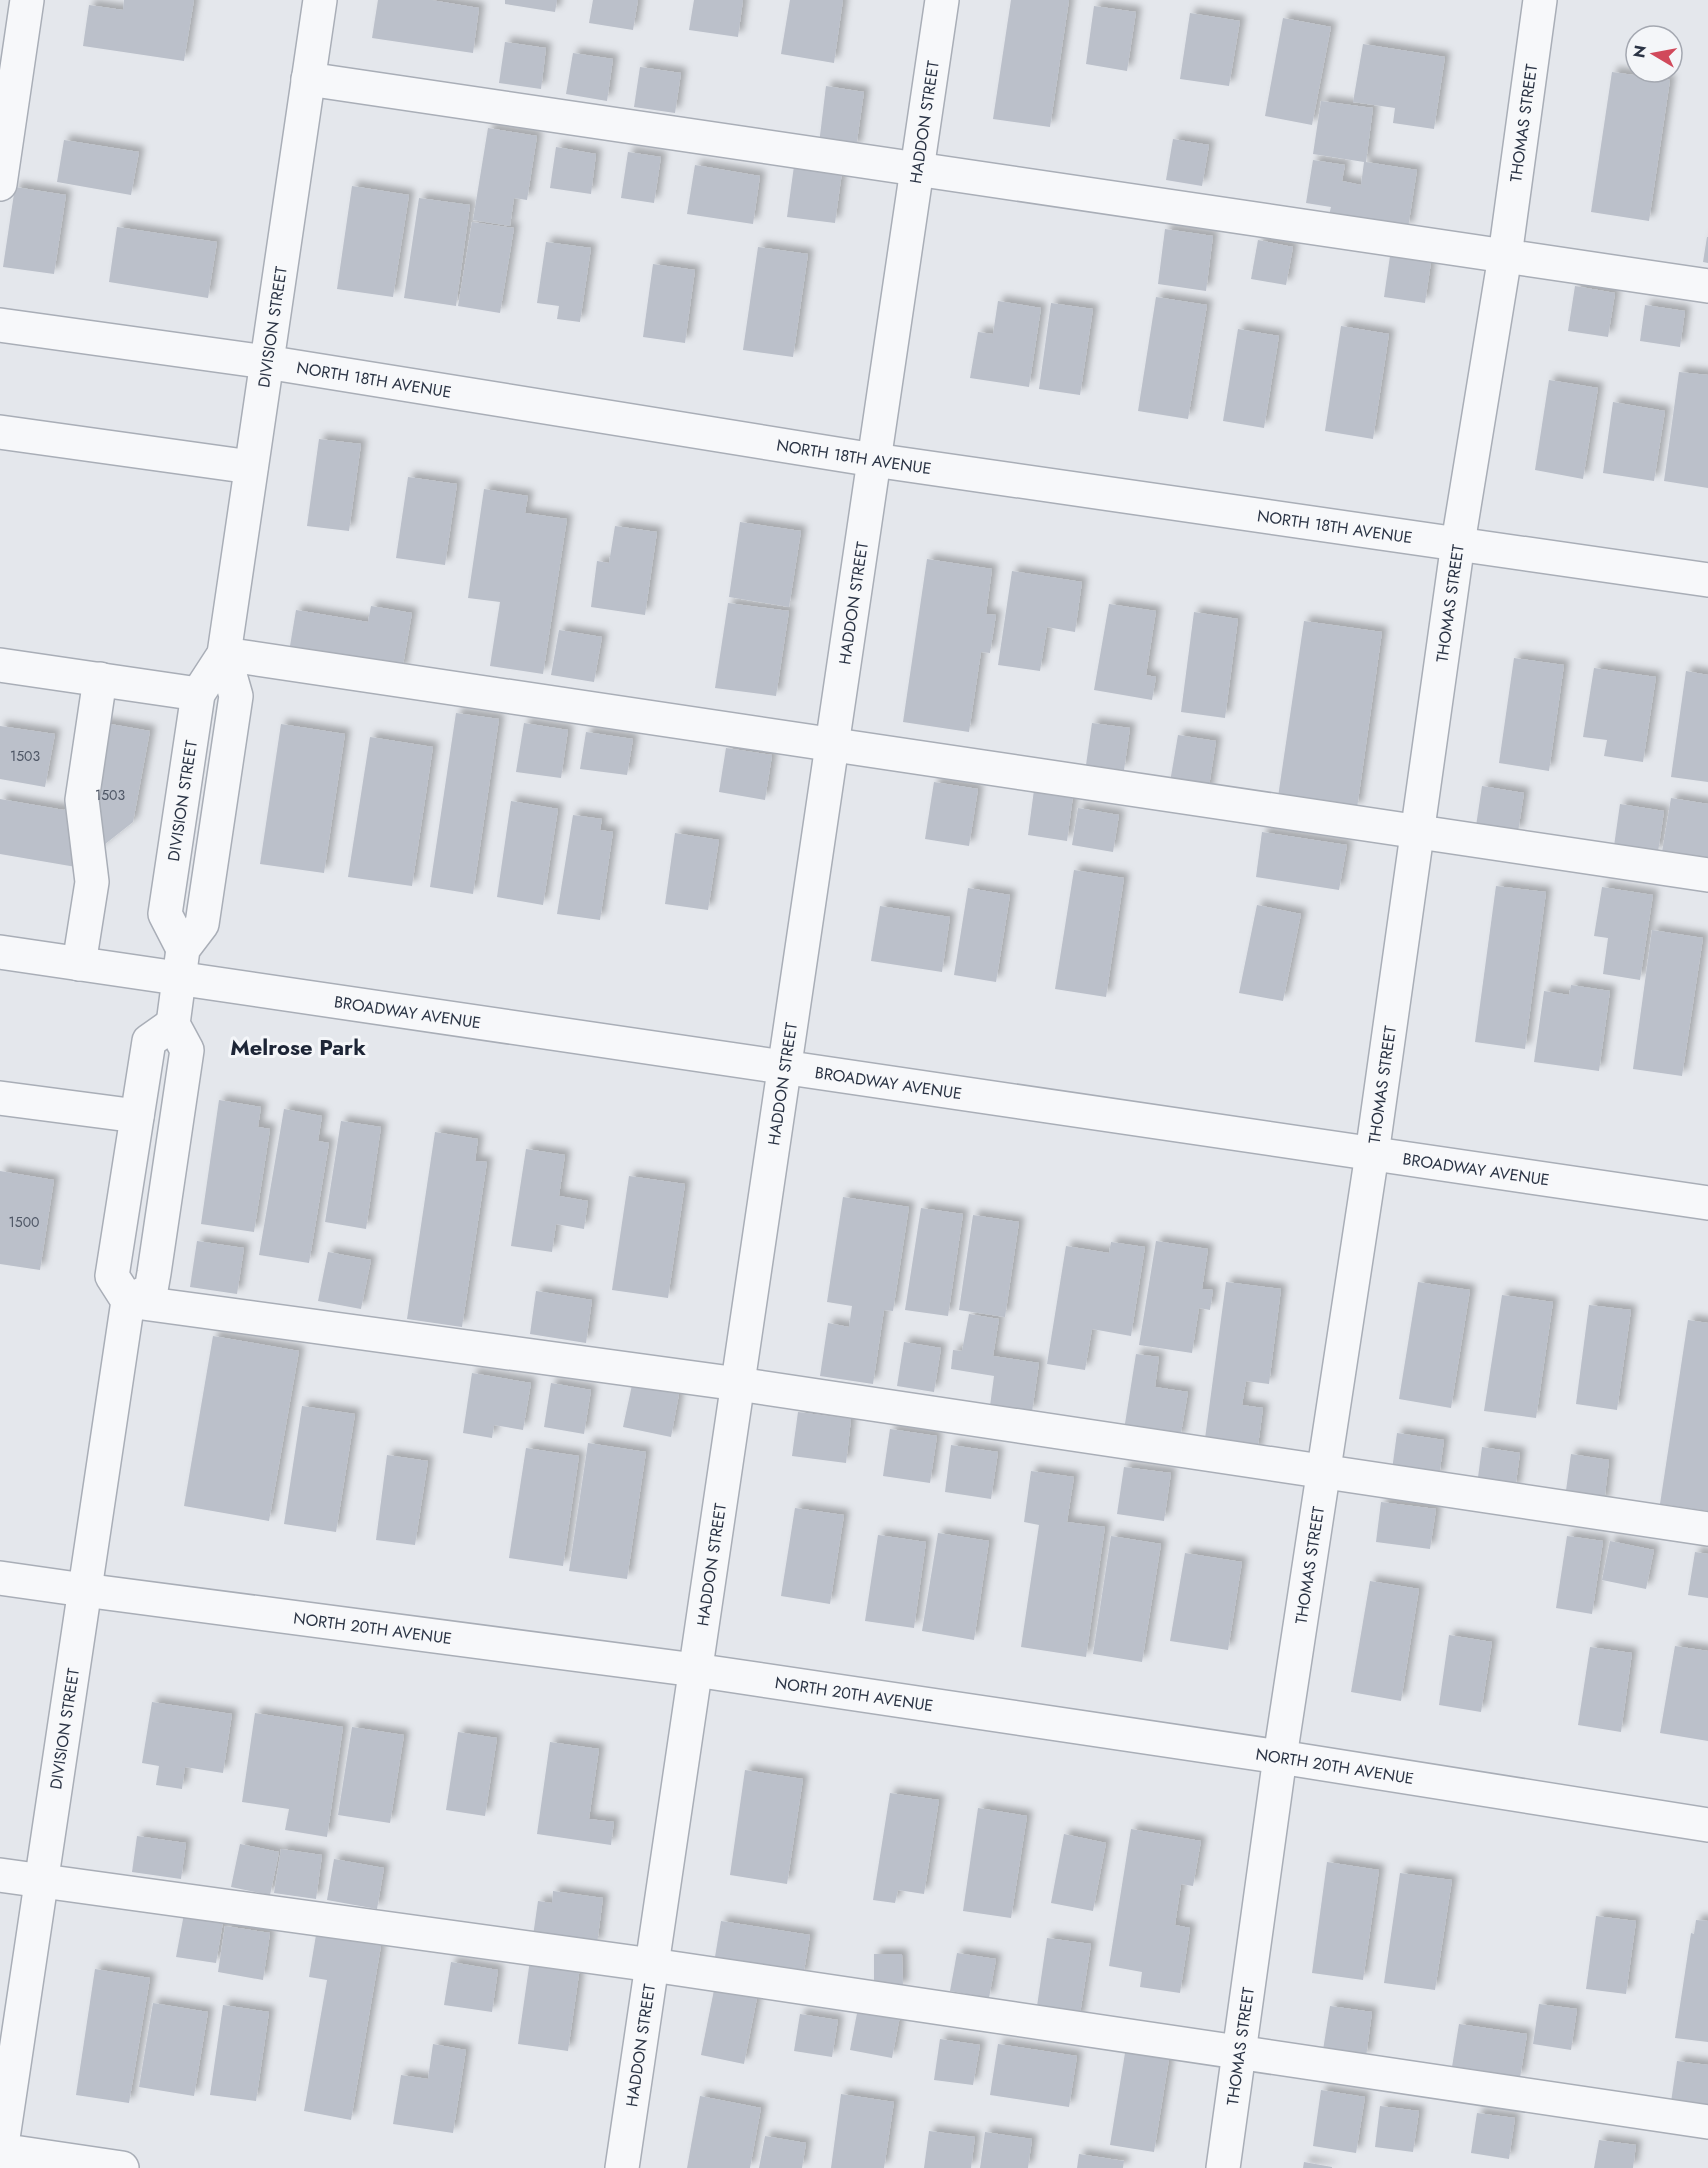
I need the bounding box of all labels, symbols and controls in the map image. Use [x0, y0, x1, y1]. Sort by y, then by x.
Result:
north arrow [1624, 24, 1684, 84]
text: N [1627, 43, 1652, 60]
street label: HADDON STREET [904, 59, 945, 185]
street label: THOMAS STREET [1504, 62, 1543, 184]
street label: DIVISION STREET [252, 264, 293, 389]
street label: NORTH 18TH AVENUE [295, 356, 453, 404]
street label: NORTH 18TH AVENUE [775, 433, 933, 480]
street label: NORTH 18TH AVENUE [1256, 504, 1414, 549]
street label: HADDON STREET [833, 540, 874, 666]
street label: THOMAS STREET [1430, 542, 1470, 664]
street label: DIVISION STREET [162, 738, 203, 863]
house number: 1503 [10, 746, 40, 766]
house number: 1503 [95, 785, 125, 805]
street label: BROADWAY AVENUE [333, 990, 483, 1035]
street label: HADDON STREET [762, 1020, 803, 1147]
street label: THOMAS STREET [1363, 1024, 1402, 1145]
district label: Melrose Park [230, 1031, 366, 1063]
street label: BROADWAY AVENUE [813, 1061, 963, 1105]
street label: BROADWAY AVENUE [1401, 1147, 1551, 1192]
house number: 1500 [9, 1212, 40, 1232]
street label: HADDON STREET [691, 1501, 732, 1628]
street label: THOMAS STREET [1289, 1504, 1330, 1626]
street label: NORTH 20TH AVENUE [292, 1607, 453, 1650]
street label: DIVISION STREET [44, 1666, 85, 1791]
street label: NORTH 20TH AVENUE [773, 1671, 935, 1717]
street label: NORTH 20TH AVENUE [1254, 1743, 1415, 1790]
street label: HADDON STREET [620, 1982, 661, 2108]
street label: THOMAS STREET [1221, 1985, 1260, 2107]

